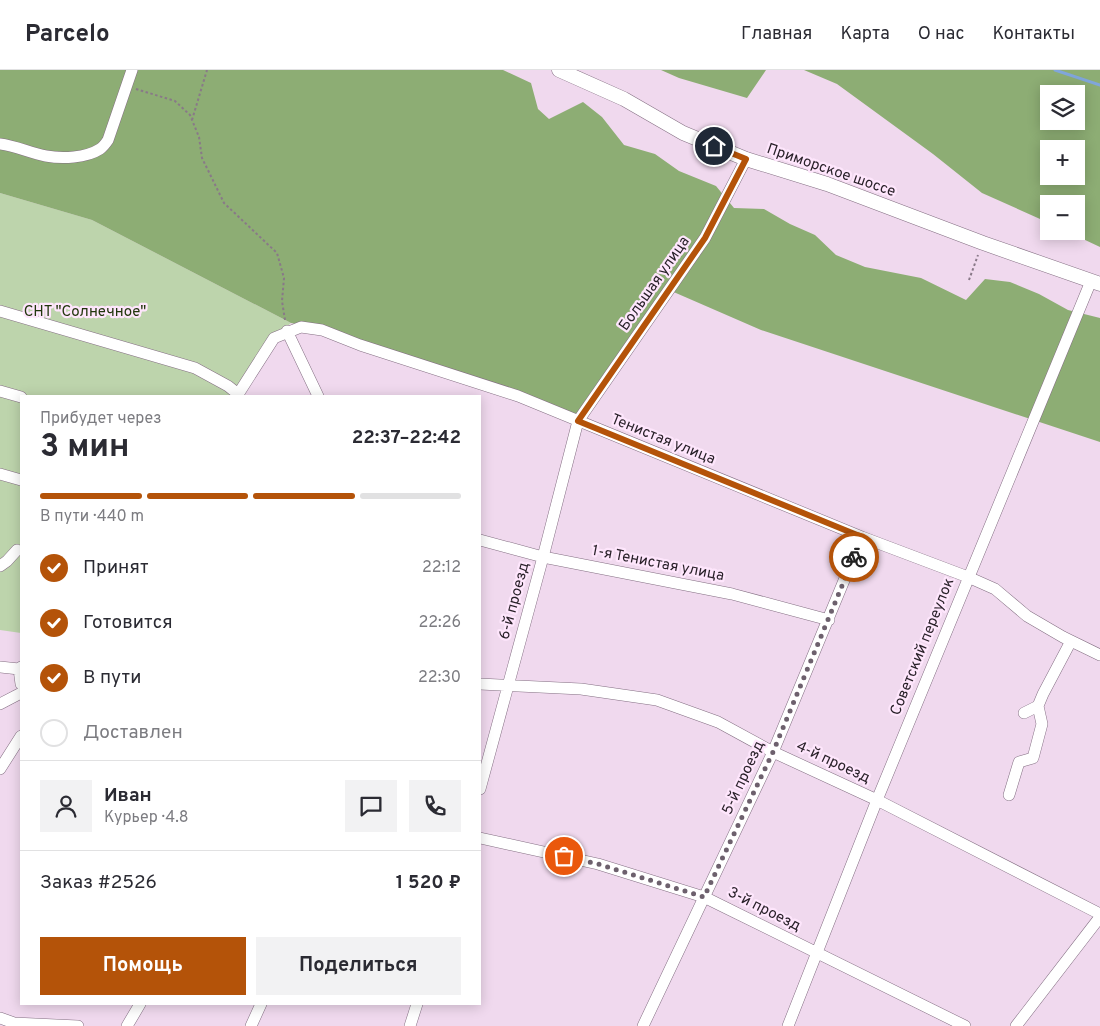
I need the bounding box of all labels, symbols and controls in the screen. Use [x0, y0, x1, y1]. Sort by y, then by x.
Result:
text: Parcelo [25, 20, 110, 50]
text: Главная [741, 23, 812, 46]
text: Карта [840, 23, 890, 46]
text: О нас [918, 23, 964, 46]
text: Контакты [992, 23, 1075, 46]
map controls [1040, 85, 1085, 240]
button: layers [1040, 85, 1085, 130]
pin [693, 125, 735, 167]
icon: home [700, 132, 728, 160]
street label: Приморское шоссе [764, 140, 898, 202]
button: + [1040, 140, 1085, 185]
button: − [1040, 195, 1085, 240]
street label: Большая улица [615, 233, 695, 335]
park label: СНТ "Солнечное" [24, 303, 146, 322]
text: Прибудет через [40, 409, 162, 429]
street label: Тенистая улица [608, 410, 718, 470]
text: 22:37–22:42 [352, 426, 461, 450]
text: 3 мин [40, 428, 130, 468]
text: В пути · 440 m [40, 507, 144, 527]
courier [829, 532, 879, 582]
street label: 1-я Тенистая улица [590, 542, 726, 586]
icon: bike [840, 543, 868, 571]
icon: check [40, 554, 68, 582]
text: Принят [83, 556, 149, 580]
text: 22:12 [422, 558, 461, 578]
street label: 6-й проезд [496, 560, 534, 642]
street label: Советский переулок [887, 575, 959, 719]
icon: check [40, 609, 68, 637]
text: Готовится [83, 611, 173, 635]
text: 22:26 [418, 613, 461, 633]
icon: check [40, 664, 68, 692]
text: В пути [83, 666, 141, 690]
text: 22:30 [418, 668, 461, 688]
text: Доставлен [83, 721, 183, 745]
street label: 5-й проезд [719, 738, 769, 818]
street label: 4-й проезд [793, 738, 873, 788]
button: person [40, 780, 92, 832]
button: chat [345, 780, 397, 832]
button: phone [409, 780, 461, 832]
text: Иван [104, 784, 152, 808]
text: Курьер · 4.8 [104, 808, 189, 828]
pin [543, 835, 585, 877]
icon: bag [550, 842, 578, 870]
text: Заказ #2526 [40, 871, 157, 895]
text: 1 520 ₽ [396, 871, 461, 895]
street label: 3-й проезд [724, 884, 804, 936]
button: Помощь [40, 937, 246, 995]
button: Поделиться [256, 937, 461, 995]

